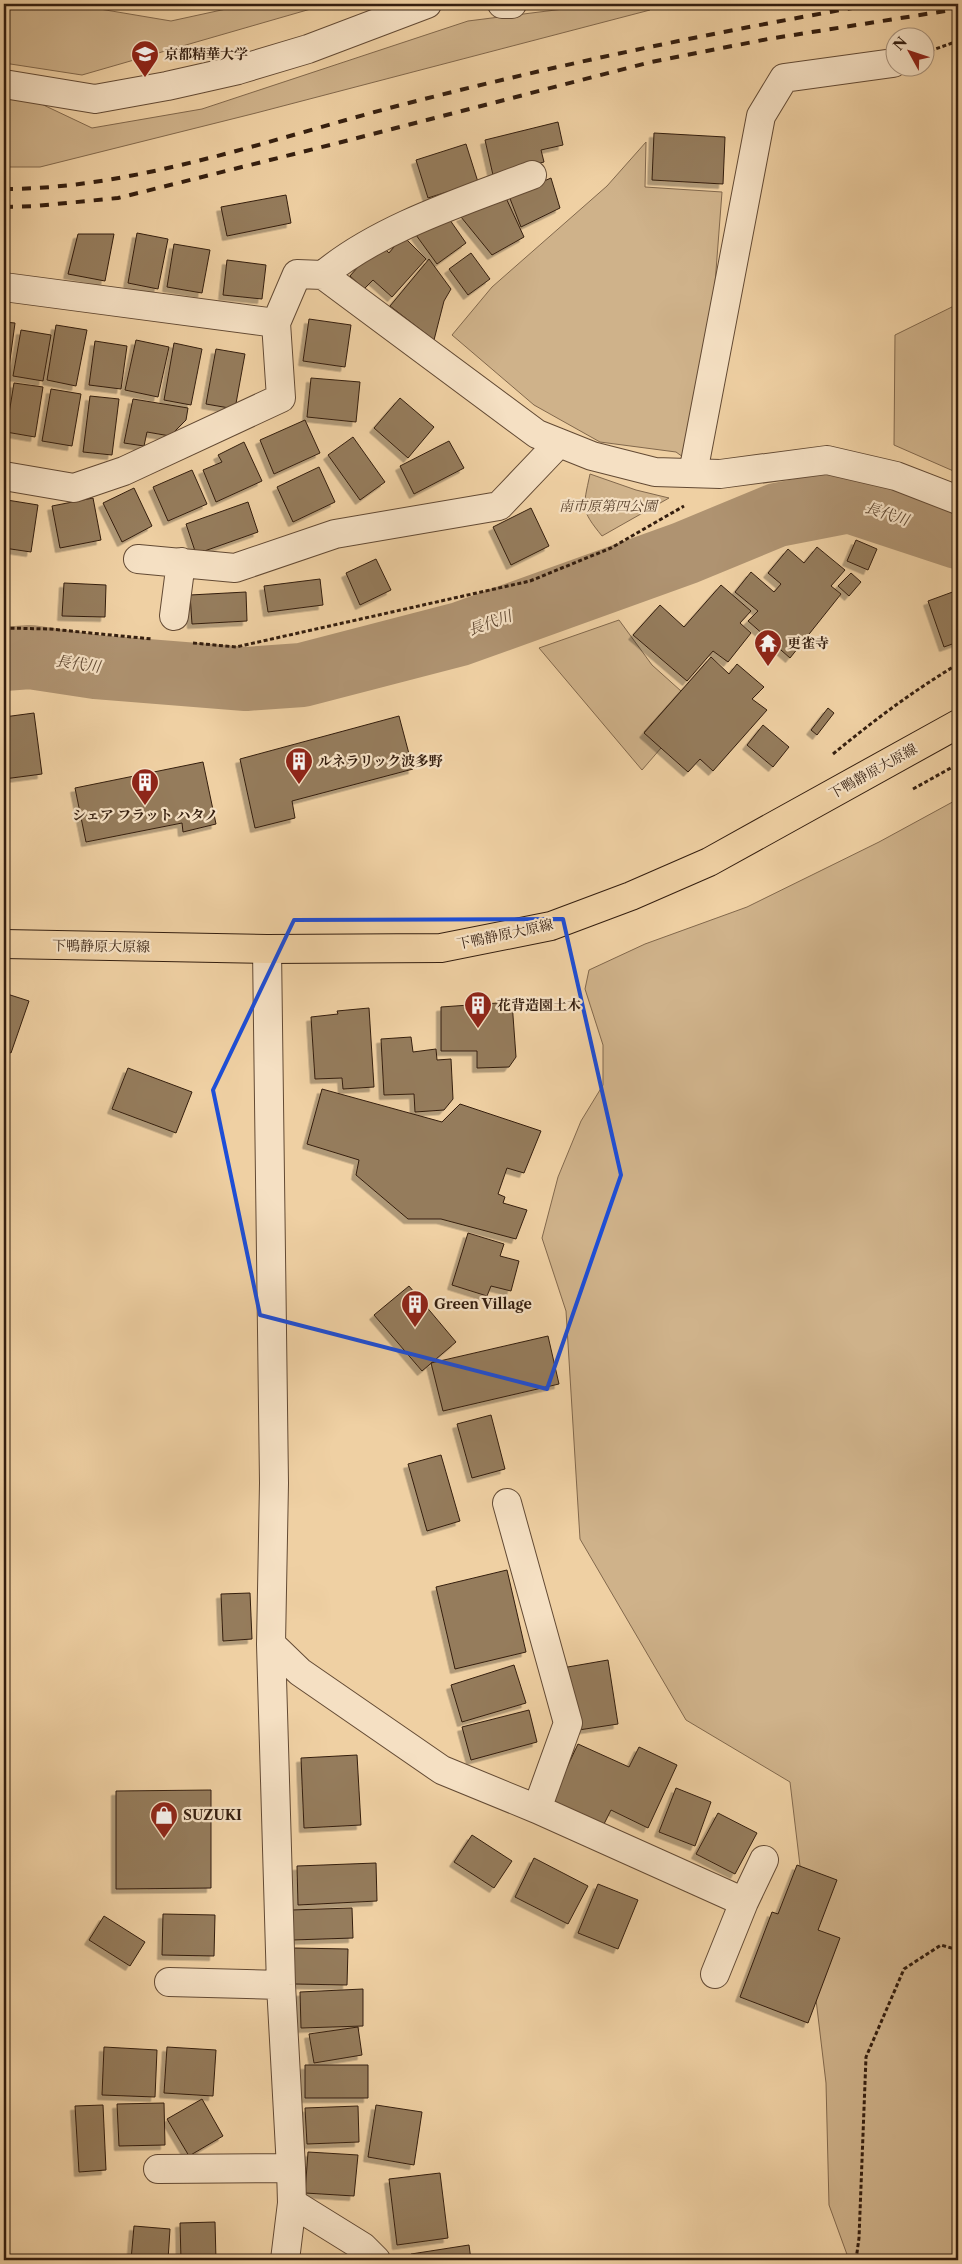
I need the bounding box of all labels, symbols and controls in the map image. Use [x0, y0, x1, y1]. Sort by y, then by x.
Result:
north arrow [884, 28, 934, 78]
text: N [889, 33, 911, 54]
school or university icon: 京都精華大学 [130, 39, 160, 78]
place label: 京都精華大学 [164, 45, 248, 63]
park label: 南市原第四公園 [559, 497, 659, 515]
water label: 長代川 [863, 498, 913, 530]
water label: 長代川 [465, 605, 516, 639]
temple icon: 更雀寺 [753, 628, 783, 667]
place label: 更雀寺 [787, 634, 829, 652]
water label: 長代川 [54, 651, 104, 676]
street label: 下鴨静原大原線 [826, 739, 920, 803]
building icon: ルネラリック波多野 [284, 746, 314, 785]
place label: ルネラリック波多野 [318, 752, 443, 770]
building icon: シェア フラット ハタノ [130, 767, 160, 806]
place label: シェア フラット ハタノ [72, 806, 218, 824]
street label: 下鴨静原大原線 [455, 915, 555, 953]
street label: 下鴨静原大原線 [52, 936, 150, 956]
building icon: 花背造園土木 [463, 990, 493, 1029]
place label: 花背造園土木 [497, 996, 581, 1014]
building icon: Green Village [400, 1289, 430, 1328]
place label: Green Village [434, 1295, 532, 1313]
shop icon: SUZUKI [149, 1800, 179, 1839]
place label: SUZUKI [183, 1806, 242, 1824]

